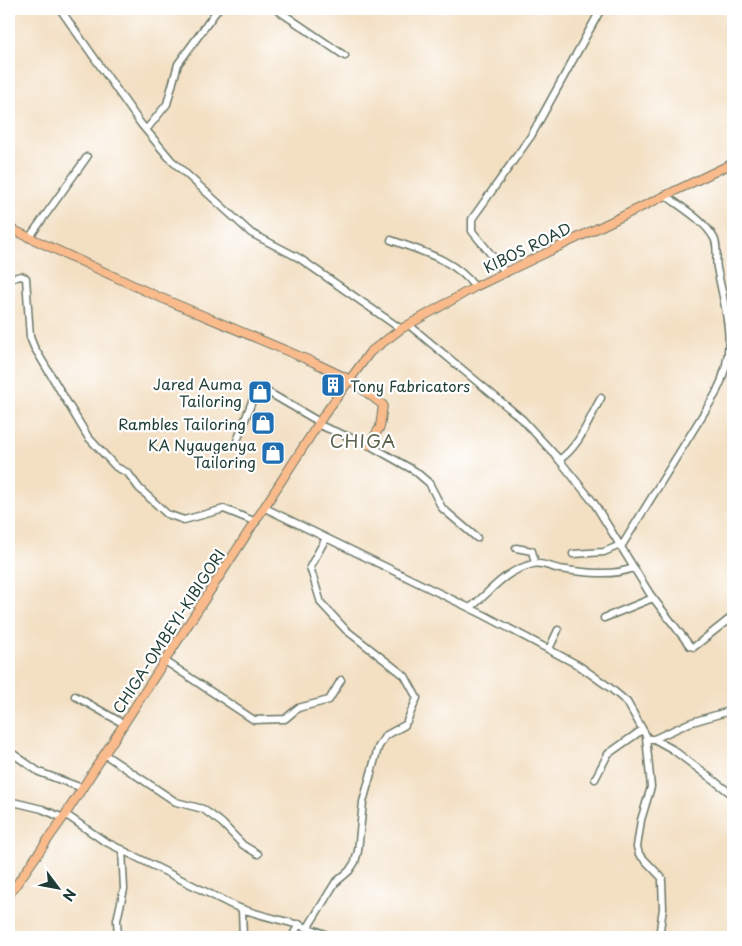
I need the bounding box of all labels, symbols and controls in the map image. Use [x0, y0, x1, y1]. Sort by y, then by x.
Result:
street label: KIBOS ROAD [479, 216, 575, 278]
place label: Jared Auma Tailoring [153, 372, 243, 412]
building icon: Tony Fabricators [320, 372, 346, 398]
place label: Tony Fabricators [350, 374, 470, 397]
shop icon: Jared Auma Tailoring [247, 379, 273, 405]
shop icon: Rambles Tailoring [250, 410, 276, 436]
place label: Rambles Tailoring [118, 412, 246, 435]
district label: CHIGA [330, 427, 396, 454]
place label: KA Nyaugenya Tailoring [148, 433, 257, 473]
shop icon: KA Nyaugenya Tailoring [260, 440, 286, 466]
street label: CHIGA-OMBEYI-KIBIGORI [106, 544, 230, 718]
north arrow [32, 864, 82, 914]
text: N [58, 885, 81, 905]

